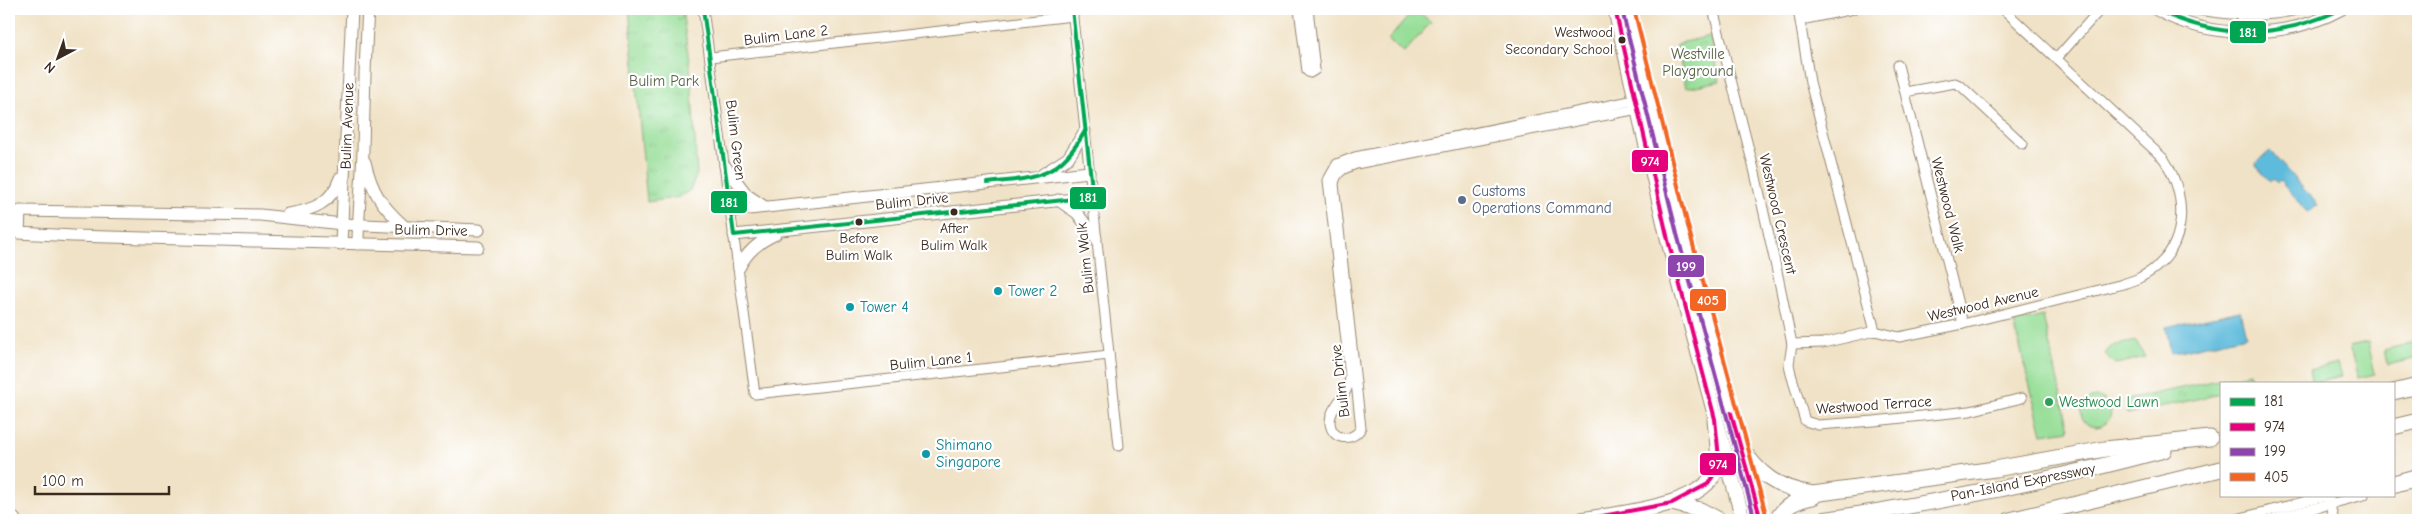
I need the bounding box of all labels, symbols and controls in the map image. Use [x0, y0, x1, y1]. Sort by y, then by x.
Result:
line badge: 181 [2229, 20, 2267, 44]
street label: Bulim Lane 2 [743, 21, 829, 49]
place label: Westwood Secondary School [1505, 24, 1613, 58]
text: 181 [2239, 24, 2257, 41]
north arrow [32, 32, 82, 82]
marker: Westwood Secondary School [1617, 35, 1627, 45]
park label: Westville Playground [1662, 45, 1734, 80]
text: N [41, 58, 59, 77]
park label: Bulim Park [629, 72, 700, 90]
street label: Bulim Avenue [336, 82, 358, 170]
street label: Bulim Green [722, 99, 750, 181]
line badge: 974 [1631, 149, 1669, 173]
street label: Westwood Crescent [1755, 152, 1801, 277]
text: 974 [1640, 153, 1660, 170]
street label: Westwood Walk [1927, 155, 1969, 255]
place label: Customs Operations Command [1472, 182, 1612, 217]
line badge: 181 [1069, 186, 1107, 210]
street label: Bulim Drive [875, 188, 950, 214]
text: 181 [1079, 189, 1097, 206]
line badge: 181 [710, 190, 748, 214]
text: 181 [720, 194, 738, 211]
marker: Customs Operations Command [1456, 194, 1468, 206]
marker: After Bulim Walk [949, 207, 959, 217]
marker: Before Bulim Walk [854, 217, 864, 227]
street label: Bulim Drive [394, 220, 468, 240]
place label: After Bulim Walk [921, 220, 988, 254]
street label: Bulim Walk [1072, 221, 1098, 294]
place label: Before Bulim Walk [826, 230, 893, 264]
line badge: 199 [1667, 254, 1705, 278]
text: 199 [1676, 258, 1696, 275]
place label: Tower 2 [1008, 282, 1057, 300]
street label: Westwood Avenue [1926, 282, 2041, 326]
marker: Tower 2 [992, 285, 1004, 297]
line badge: 405 [1689, 288, 1727, 312]
text: 405 [1697, 292, 1719, 309]
place label: Tower 4 [860, 298, 909, 316]
marker: Tower 4 [844, 301, 856, 313]
street label: Bulim Drive [1327, 343, 1353, 419]
street label: Bulim Lane 1 [889, 348, 973, 374]
legend [2220, 382, 2394, 496]
street label: Westwood Terrace [1816, 392, 1933, 418]
text: 181 [2264, 392, 2284, 410]
place label: Westwood Lawn [2059, 393, 2159, 411]
marker: Westwood Lawn [2043, 396, 2055, 408]
text: 974 [2264, 418, 2285, 436]
place label: Shimano Singapore [936, 436, 1001, 471]
text: 199 [2264, 442, 2286, 460]
marker: Shimano Singapore [920, 448, 932, 460]
line badge: 974 [1699, 452, 1737, 476]
text: 974 [1708, 456, 1728, 473]
street label: Pan-Island Expressway [1949, 459, 2097, 505]
scale bar [35, 464, 169, 496]
text: 405 [2264, 468, 2289, 486]
text: 100 m [42, 472, 84, 490]

